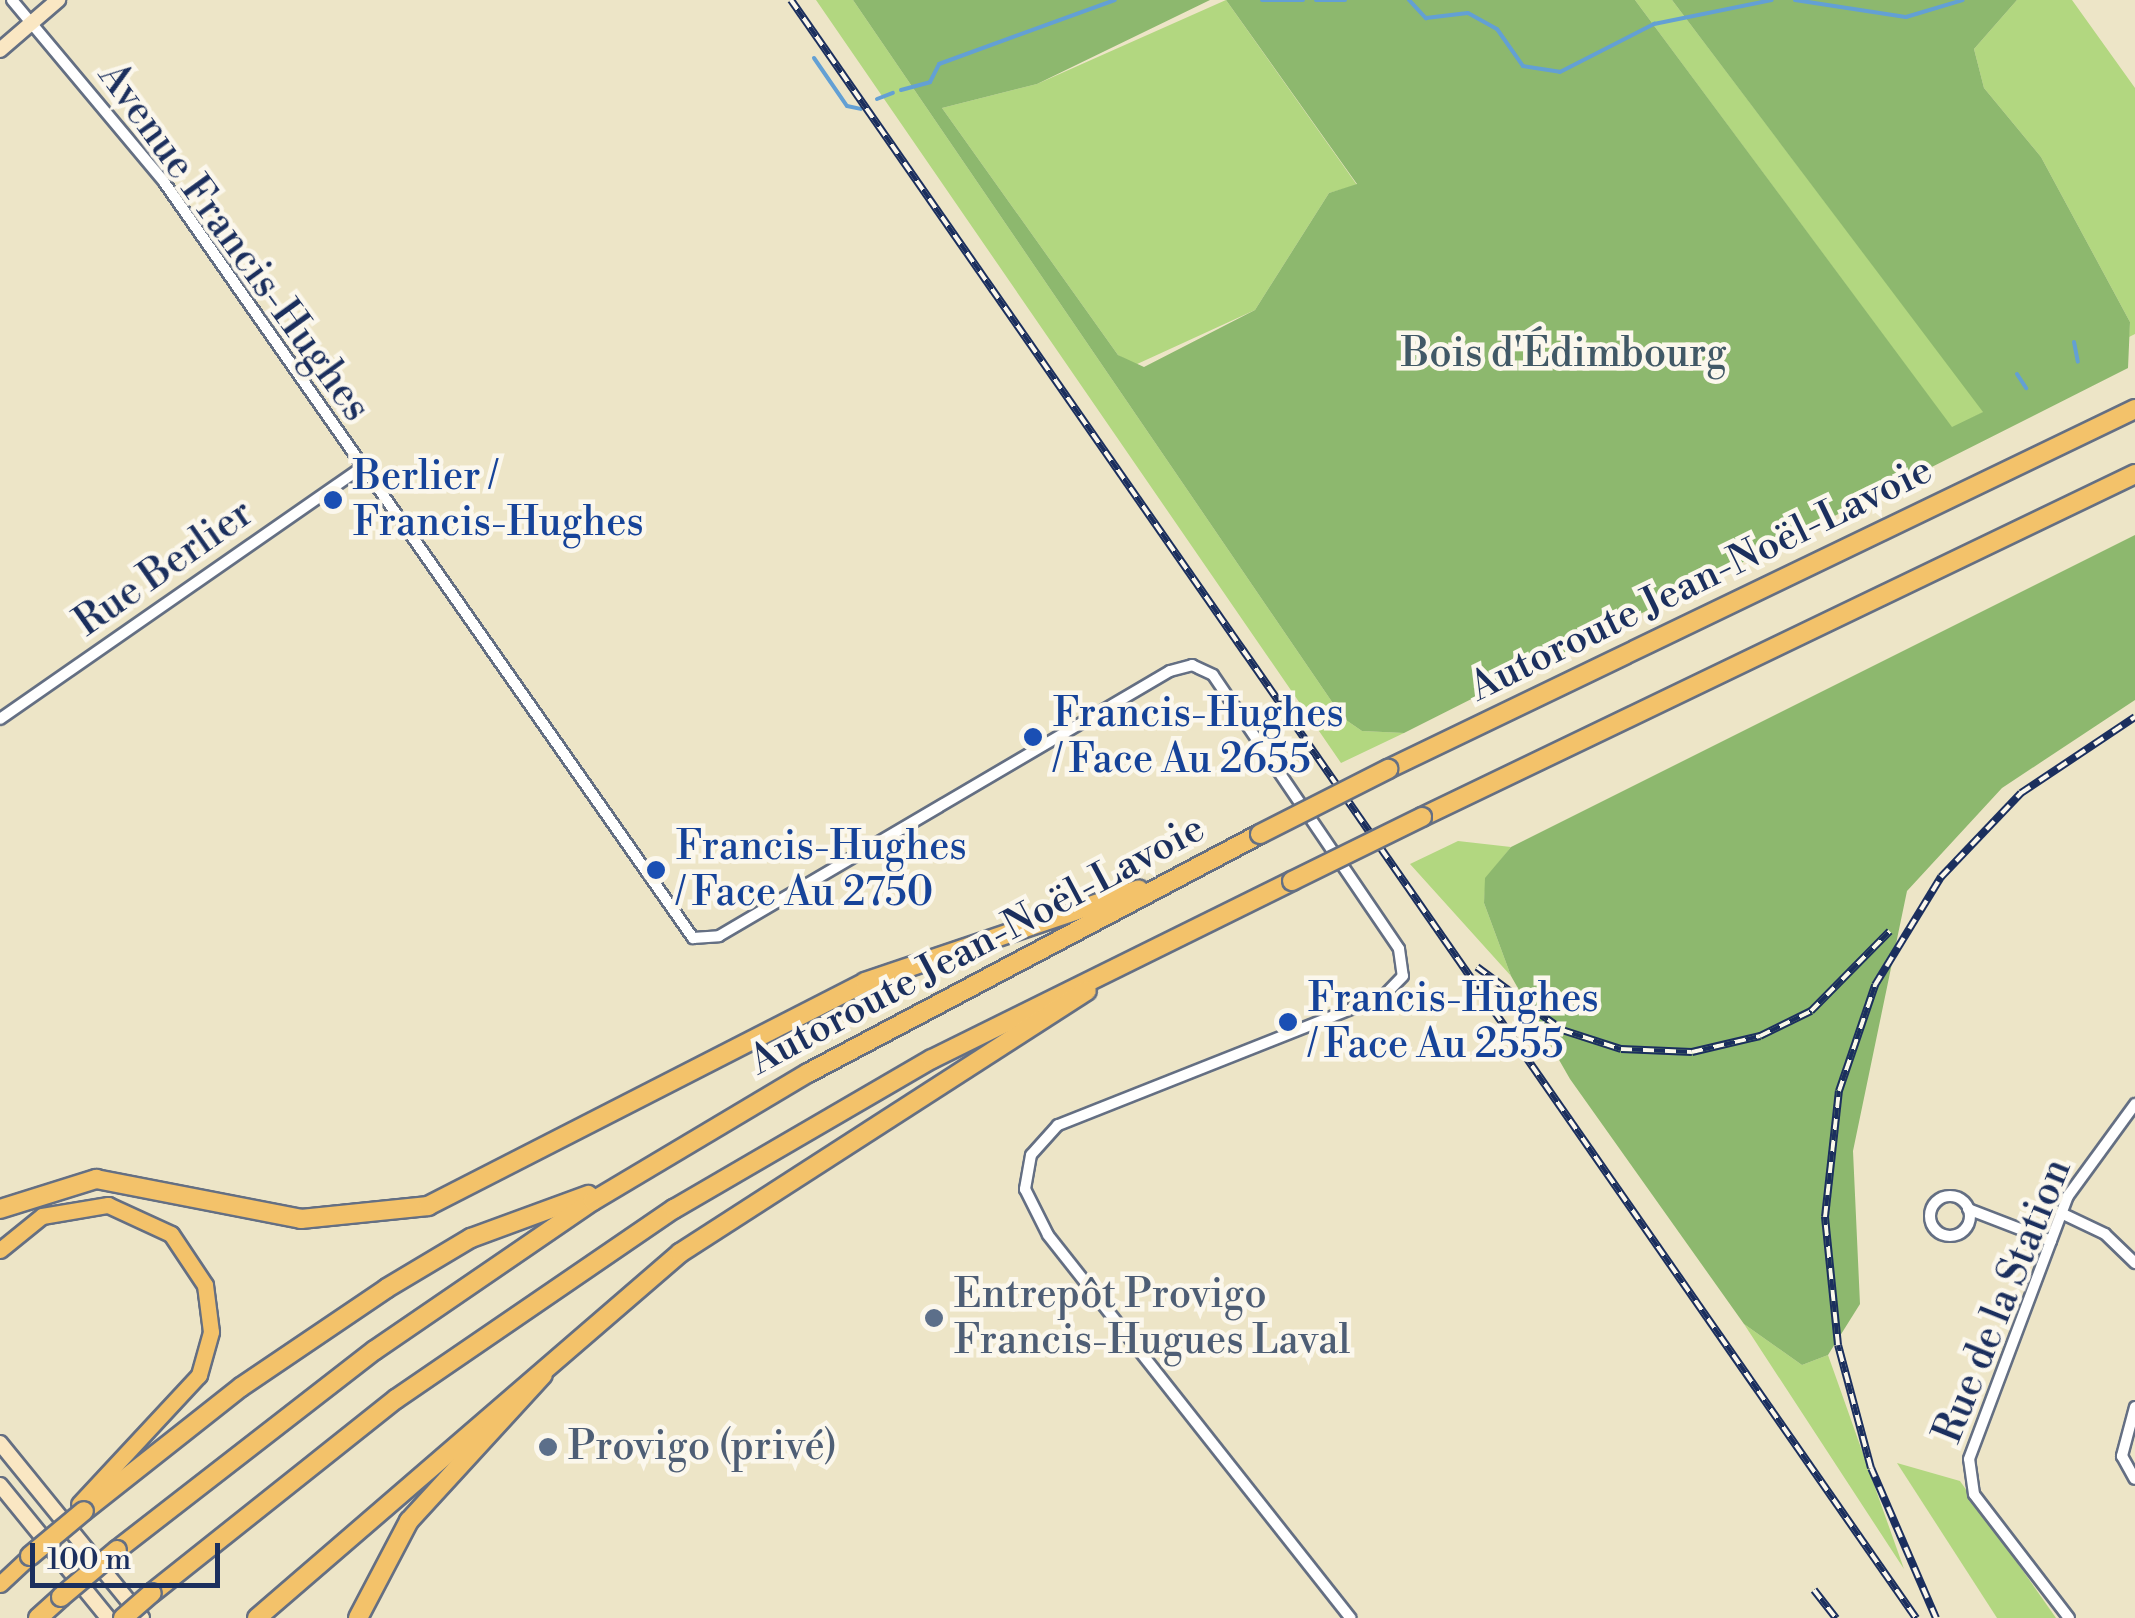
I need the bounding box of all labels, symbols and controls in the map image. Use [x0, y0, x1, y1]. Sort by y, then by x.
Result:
street label: Avenue Francis-Hughes [88, 54, 380, 430]
park label: Bois d'Édimbourg [1401, 330, 1727, 378]
street label: Autoroute Jean-Noël-Lavoie [1462, 446, 1940, 712]
place label: Berlier / Francis-Hughes [353, 453, 644, 547]
street label: Rue Berlier [66, 489, 262, 647]
marker: Berlier / Francis-Hughes [322, 489, 344, 511]
place label: Francis-Hughes / Face Au 2655 [1053, 690, 1344, 784]
marker: Francis-Hughes / Face Au 2655 [1022, 726, 1044, 748]
street label: Autoroute Jean-Noël-Lavoie [741, 804, 1213, 1086]
place label: Francis-Hughes / Face Au 2750 [676, 823, 967, 917]
marker: Francis-Hughes / Face Au 2750 [645, 859, 667, 881]
place label: Francis-Hughes / Face Au 2555 [1308, 975, 1599, 1069]
marker: Francis-Hughes / Face Au 2555 [1277, 1011, 1299, 1033]
street label: Rue de la Station [1924, 1152, 2082, 1450]
place label: Entrepôt Provigo Francis-Hugues Laval [954, 1271, 1350, 1365]
marker: Entrepôt Provigo Francis-Hugues Laval [923, 1307, 945, 1329]
place label: Provigo (privé) [568, 1423, 837, 1471]
marker: Provigo (privé) [537, 1436, 559, 1458]
scale bar [35, 1523, 225, 1585]
text: 100 m [47, 1541, 131, 1579]

